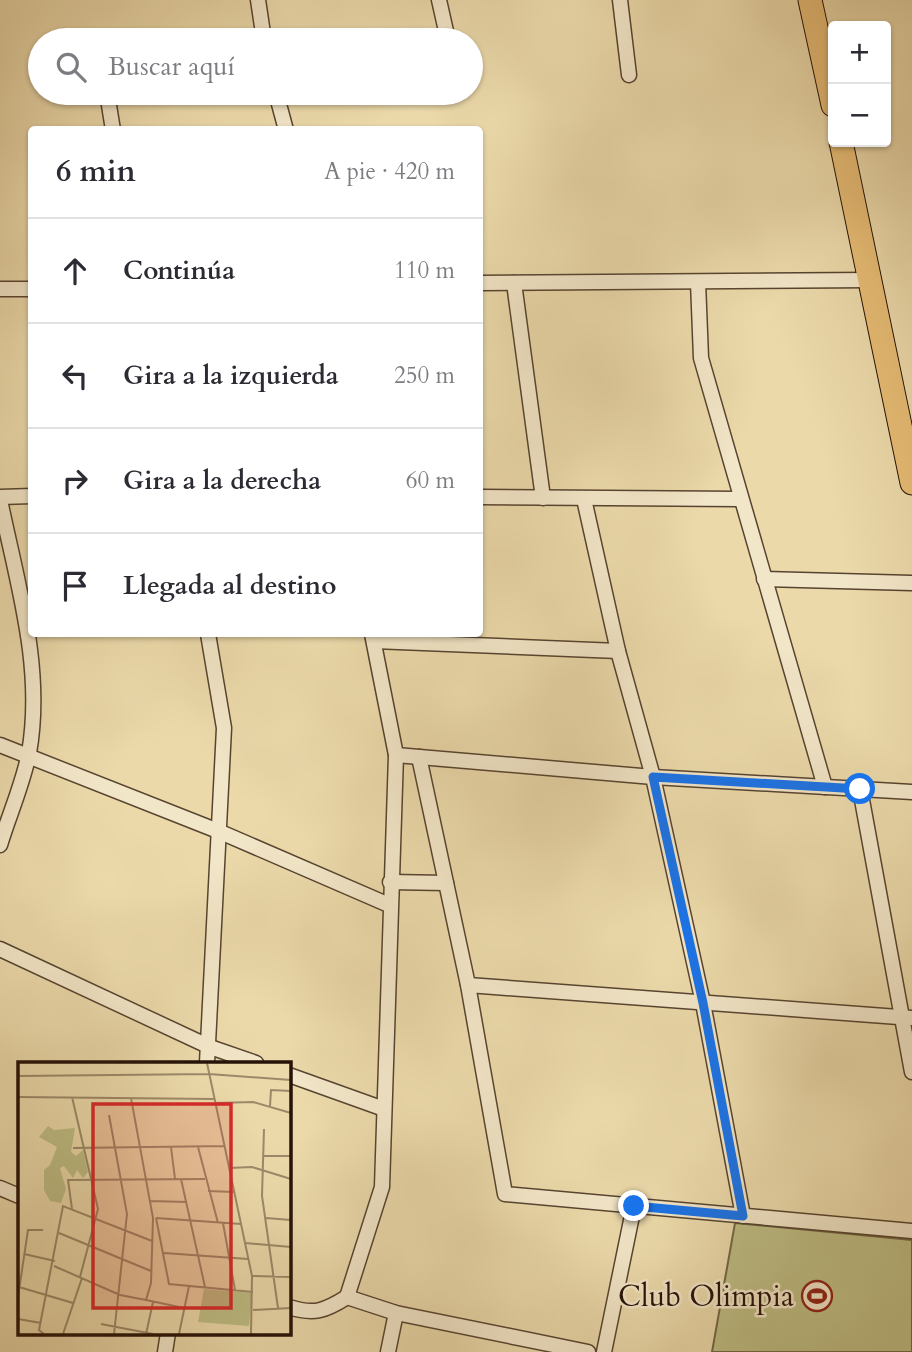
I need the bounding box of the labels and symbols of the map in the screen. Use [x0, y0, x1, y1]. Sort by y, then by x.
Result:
route start [844, 773, 875, 804]
inset map [18, 1062, 290, 1334]
route end [618, 1190, 649, 1221]
place label: Club Olimpia [618, 1276, 794, 1317]
sports icon: Club Olimpia [800, 1279, 834, 1313]

